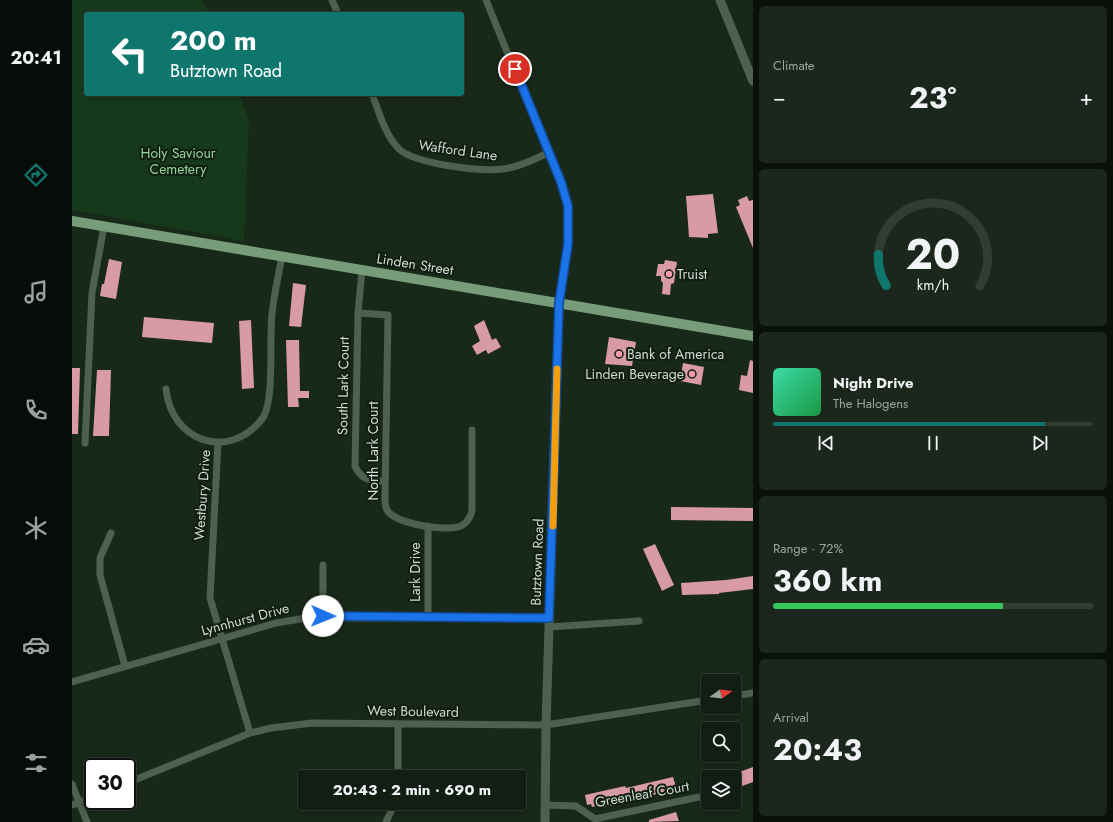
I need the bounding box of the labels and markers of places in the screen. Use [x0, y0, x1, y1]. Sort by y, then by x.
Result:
pin [498, 52, 532, 86]
place label: Truist [677, 264, 708, 284]
marker: Truist [664, 269, 674, 279]
place label: Bank of America [627, 344, 724, 364]
marker: Bank of America [614, 349, 624, 359]
place label: Linden Beverage [585, 364, 684, 384]
marker: Linden Beverage [687, 369, 697, 379]

